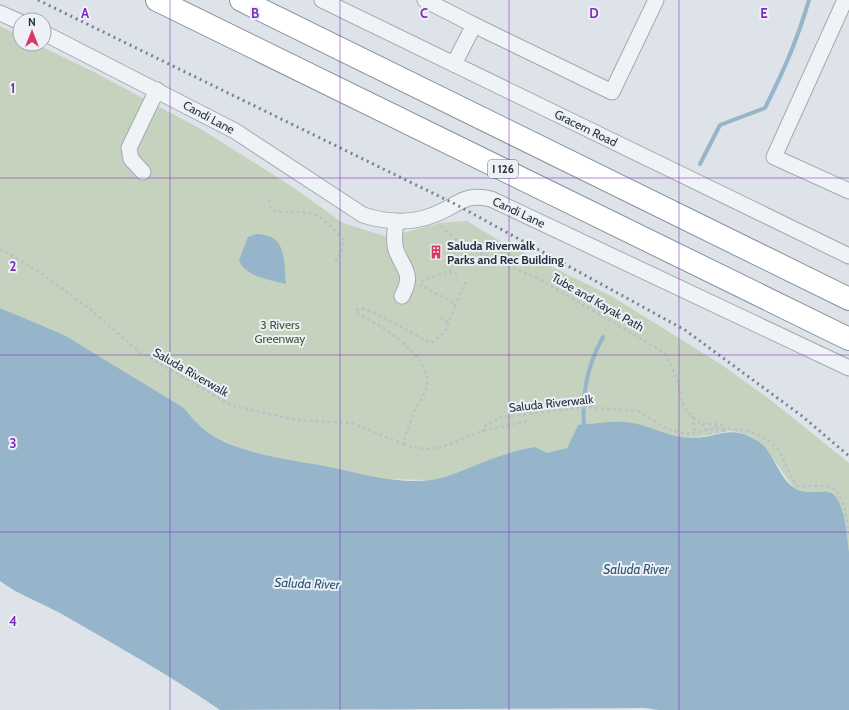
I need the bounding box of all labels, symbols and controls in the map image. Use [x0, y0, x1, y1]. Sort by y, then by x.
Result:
text: A [81, 5, 90, 21]
text: B [251, 5, 259, 21]
text: C [420, 5, 428, 21]
text: D [589, 5, 599, 21]
text: E [760, 5, 768, 21]
north arrow [12, 12, 52, 52]
text: N [28, 15, 36, 29]
text: 1 [11, 80, 15, 96]
street label: Candi Lane [181, 97, 237, 137]
street label: Gracern Road [552, 106, 620, 150]
road number: I 126 [488, 160, 518, 178]
street label: Candi Lane [490, 193, 548, 231]
place label: Saluda Riverwalk Parks and Rec Building [447, 238, 564, 267]
building icon: Saluda Riverwalk Parks and Rec Building [428, 244, 444, 260]
text: 2 [10, 258, 17, 274]
street label: Tube and Kayak Path [549, 270, 647, 334]
park label: 3 Rivers Greenway [255, 317, 305, 346]
street label: Saluda Riverwalk [150, 344, 232, 400]
street label: Saluda Riverwalk [508, 391, 595, 415]
text: 3 [9, 435, 17, 451]
water label: Saluda River [603, 561, 670, 577]
water label: Saluda River [274, 574, 341, 592]
text: 4 [9, 613, 17, 629]

